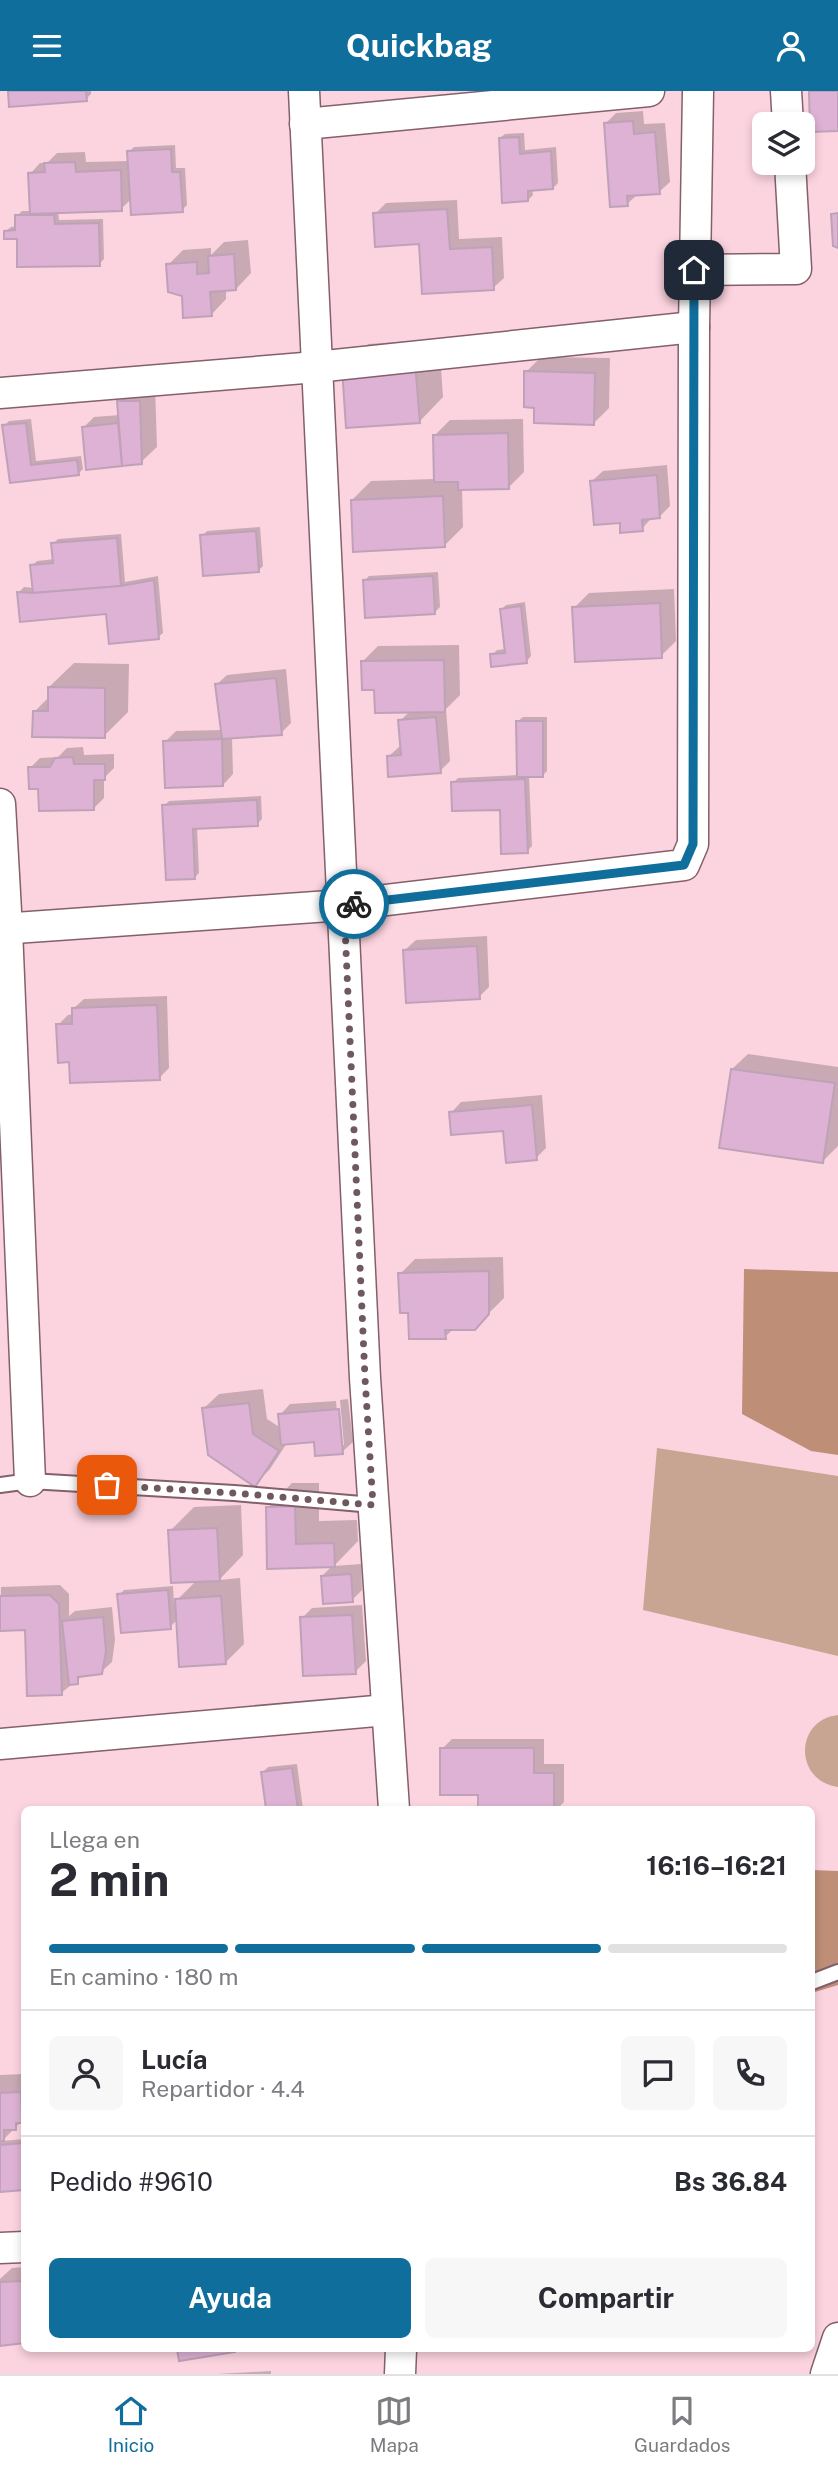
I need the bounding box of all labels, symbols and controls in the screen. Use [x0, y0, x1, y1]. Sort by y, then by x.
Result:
icon: menu [28, 27, 66, 65]
text: Quickbag [346, 27, 492, 64]
icon: person [772, 27, 810, 65]
map controls [752, 112, 815, 175]
button: layers [752, 112, 815, 175]
pin [664, 240, 724, 300]
icon: home [675, 251, 713, 289]
courier [319, 869, 389, 939]
icon: bike [335, 885, 373, 923]
pin [77, 1455, 137, 1515]
icon: bag [88, 1466, 126, 1504]
text: Llega en [49, 1826, 140, 1853]
text: 16:16–16:21 [646, 1850, 787, 1881]
text: 2 min [49, 1852, 169, 1906]
text: En camino · 180 m [49, 1963, 238, 1990]
button: person [49, 2036, 123, 2110]
button: chat [621, 2036, 695, 2110]
button: phone [713, 2036, 787, 2110]
text: Lucía [141, 2044, 207, 2075]
text: Repartidor · 4.4 [141, 2075, 305, 2102]
text: Pedido #9610 [49, 2166, 213, 2197]
text: Bs 36.84 [674, 2166, 787, 2197]
button: Ayuda [49, 2258, 411, 2338]
button: Compartir [425, 2258, 787, 2338]
tab: Inicio [108, 2392, 154, 2456]
tab: Mapa [370, 2392, 419, 2456]
tab: Guardados [634, 2392, 730, 2456]

